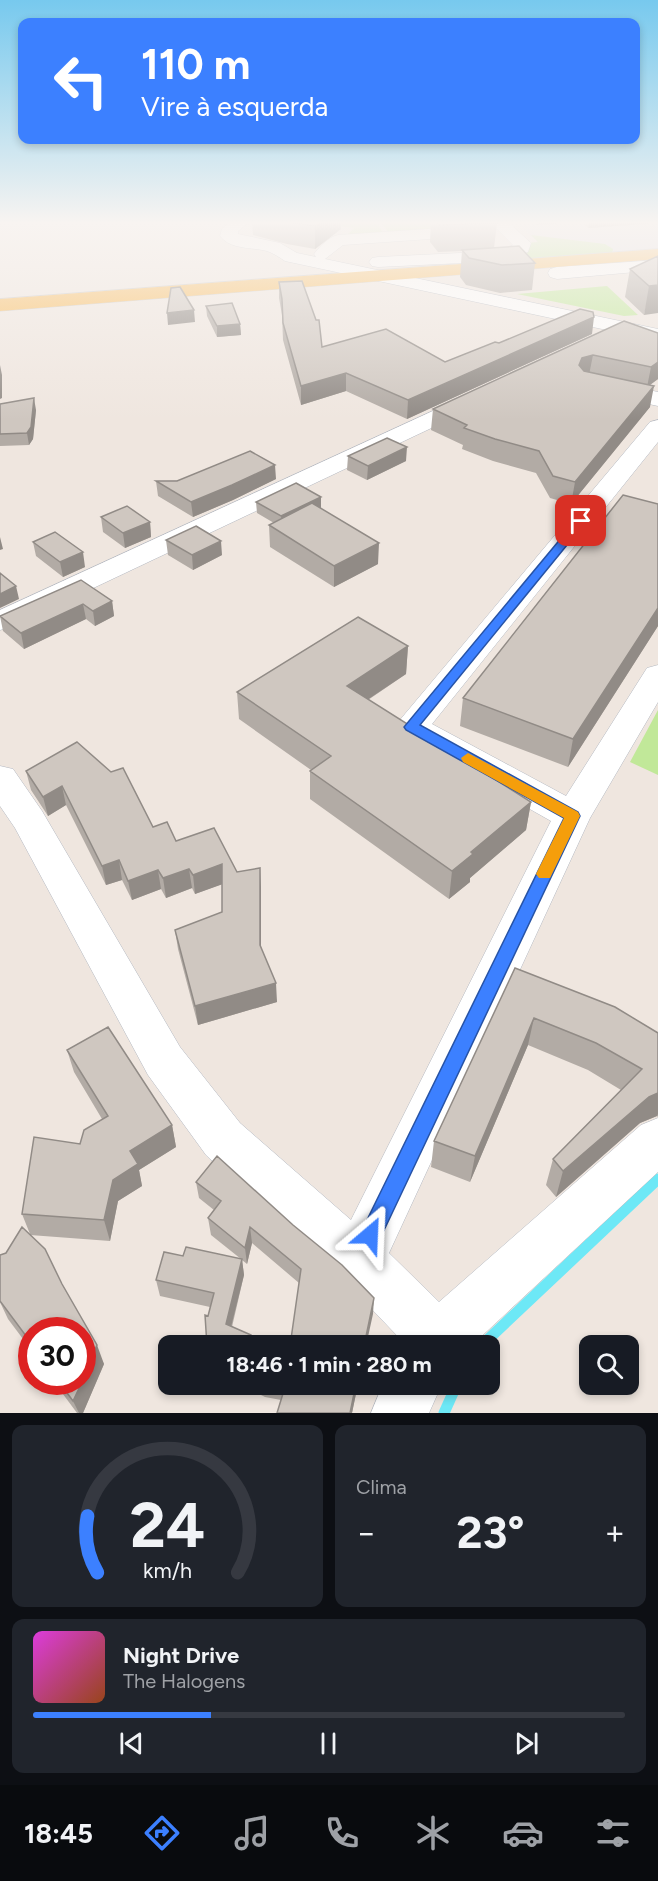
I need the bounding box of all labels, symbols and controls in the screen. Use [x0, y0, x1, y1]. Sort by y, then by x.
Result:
text: 110 m [141, 39, 250, 90]
icon: left [42, 42, 120, 120]
text: Vire à esquerda [141, 90, 328, 123]
pin [555, 495, 606, 546]
icon: arrive [564, 504, 597, 537]
position arrow [338, 1203, 402, 1267]
speed limit sign: 30 [18, 1317, 96, 1395]
map controls [579, 1335, 639, 1395]
button: search [579, 1335, 639, 1395]
text: 18:46 · 1 min · 280 m [226, 1351, 432, 1378]
text: Clima [356, 1475, 407, 1499]
text: 24 [130, 1488, 205, 1563]
text: 23° [456, 1505, 525, 1559]
text: − [356, 1513, 377, 1552]
text: + [604, 1513, 625, 1552]
text: km/h [143, 1558, 192, 1583]
text: Night Drive [123, 1642, 239, 1669]
text: The Halogens [123, 1669, 245, 1693]
icon: previous [115, 1727, 148, 1760]
icon: pause [312, 1727, 345, 1760]
icon: next [510, 1727, 543, 1760]
icon: directions [141, 1812, 183, 1854]
icon: music [231, 1812, 273, 1854]
icon: phone [321, 1812, 363, 1854]
icon: climate [412, 1812, 454, 1854]
icon: car [502, 1812, 544, 1854]
icon: filters [592, 1812, 634, 1854]
text: 18:45 [24, 1817, 93, 1850]

